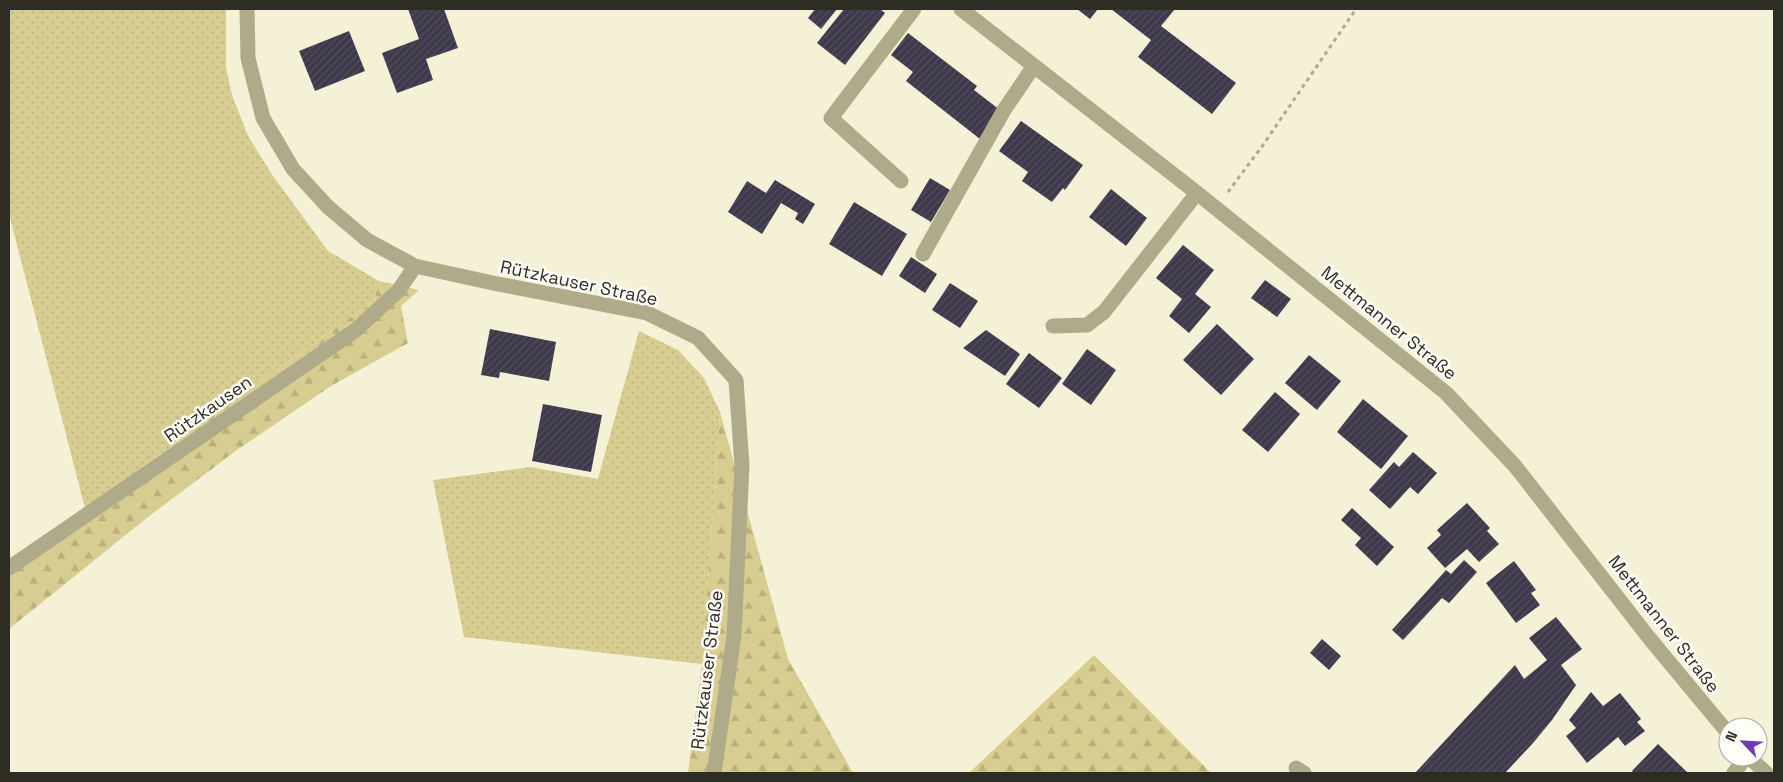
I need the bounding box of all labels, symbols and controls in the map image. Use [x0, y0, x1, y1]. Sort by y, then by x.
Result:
street label: Rützkauser Straße [498, 255, 660, 310]
street label: Mettmanner Straße [1317, 261, 1462, 385]
street label: Rützkausen [159, 370, 256, 447]
street label: Mettmanner Straße [1604, 550, 1725, 697]
street label: Rützkauser Straße [685, 589, 728, 751]
north arrow [1718, 717, 1768, 767]
text: N [1721, 728, 1741, 745]

